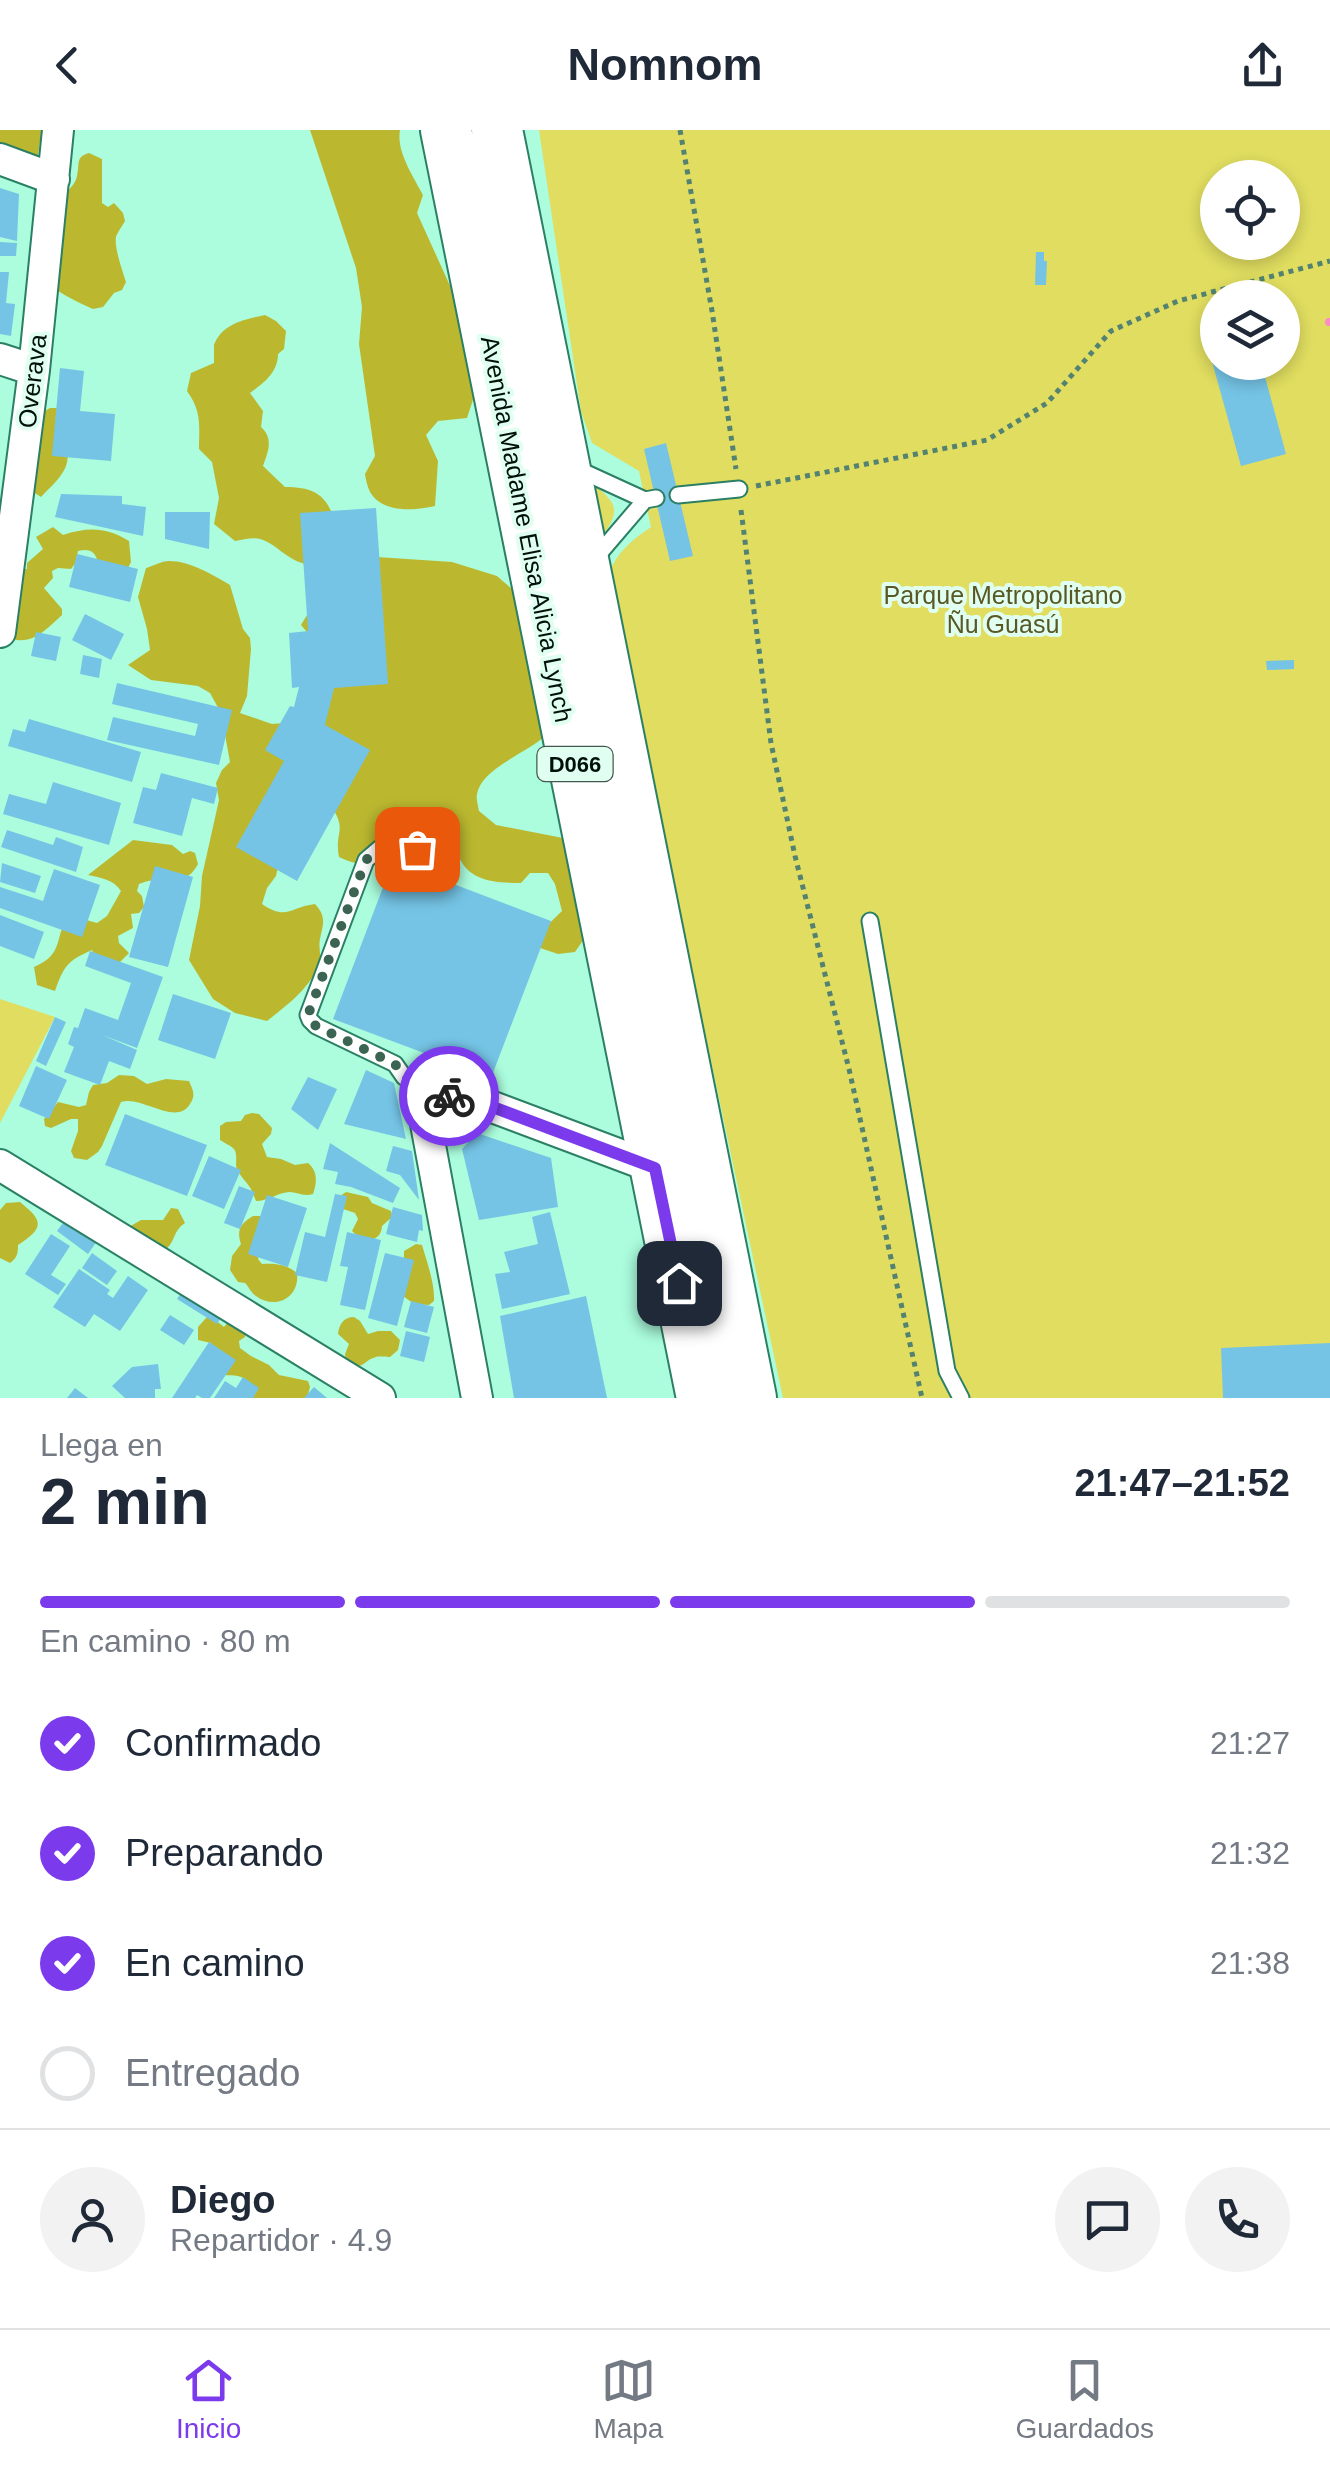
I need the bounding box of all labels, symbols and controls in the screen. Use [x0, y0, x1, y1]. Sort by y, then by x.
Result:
icon: back [40, 38, 95, 93]
icon: share [1235, 38, 1290, 93]
text: Nomnom [568, 39, 763, 90]
map controls [1200, 160, 1300, 380]
button: locate [1200, 160, 1300, 260]
button: layers [1200, 280, 1300, 380]
street label: Overava [12, 332, 52, 430]
street label: Avenida Madame Elisa Alicia Lynch [476, 333, 578, 725]
park label: Parque Metropolitano Ñu Guasú [883, 581, 1123, 638]
road number: D066 [538, 747, 612, 781]
pin [375, 807, 460, 892]
icon: bag [390, 822, 445, 877]
courier [399, 1046, 499, 1146]
icon: bike [422, 1069, 477, 1124]
pin [637, 1241, 722, 1326]
icon: home [652, 1256, 707, 1311]
text: Llega en [40, 1427, 163, 1463]
text: 21:47–21:52 [1074, 1462, 1290, 1504]
text: 2 min [40, 1465, 210, 1538]
text: En camino · 80 m [40, 1623, 291, 1659]
icon: check [40, 1716, 95, 1771]
text: Confirmado [125, 1722, 321, 1764]
text: 21:27 [1210, 1725, 1290, 1761]
icon: check [40, 1826, 95, 1881]
text: Preparando [125, 1832, 324, 1874]
text: 21:32 [1210, 1835, 1290, 1871]
icon: check [40, 1936, 95, 1991]
text: En camino [125, 1942, 305, 1984]
text: 21:38 [1210, 1945, 1290, 1981]
text: Entregado [125, 2052, 300, 2094]
button: person [40, 2167, 145, 2272]
button: chat [1055, 2167, 1160, 2272]
button: phone [1185, 2167, 1290, 2272]
text: Diego [170, 2179, 276, 2221]
text: Repartidor · 4.9 [170, 2222, 392, 2258]
tab: Inicio [176, 2353, 241, 2445]
tab: Mapa [593, 2353, 663, 2445]
tab: Guardados [1015, 2353, 1154, 2445]

